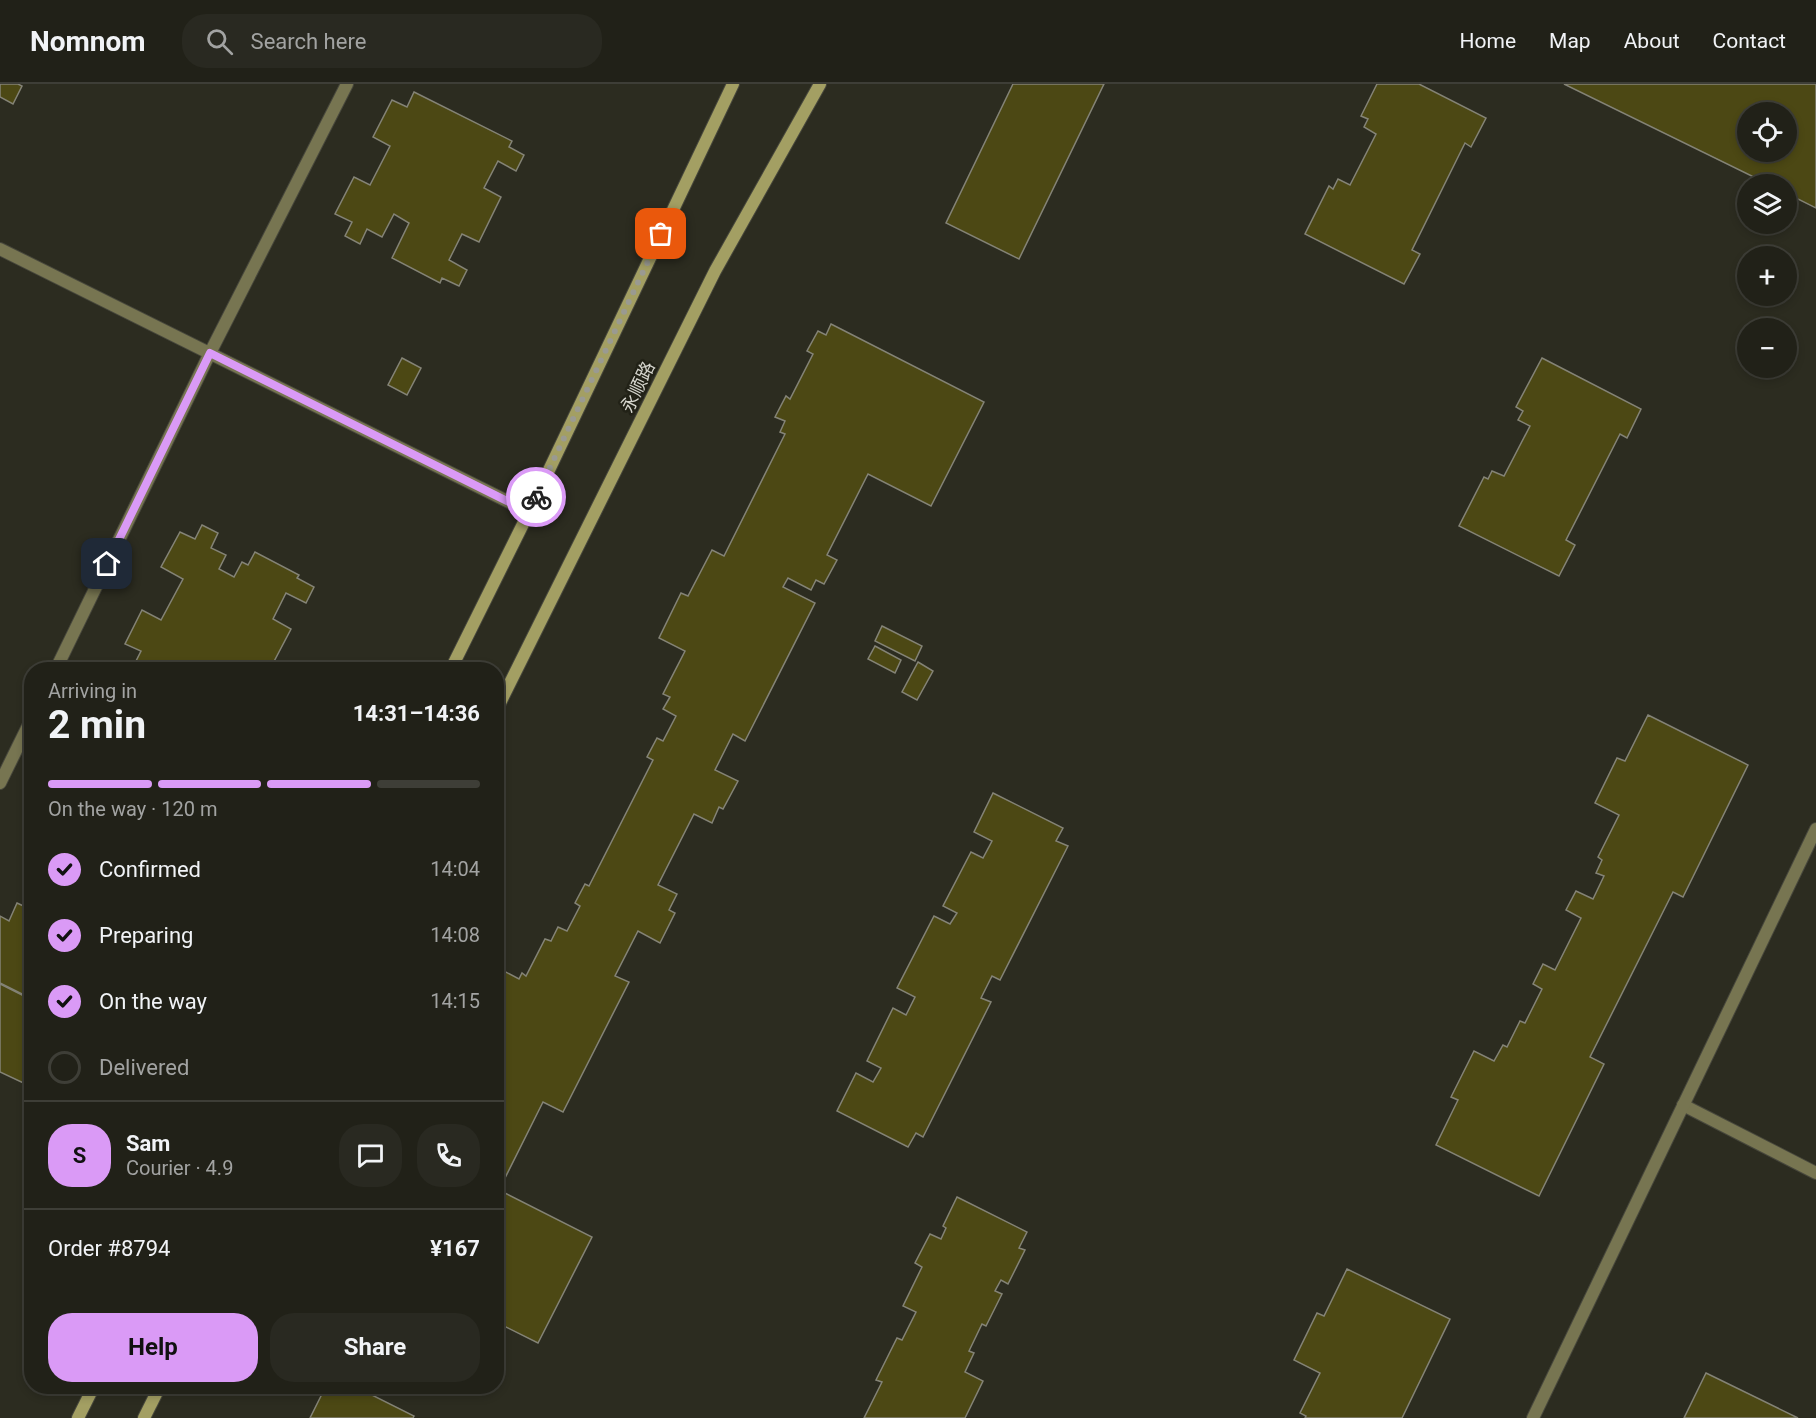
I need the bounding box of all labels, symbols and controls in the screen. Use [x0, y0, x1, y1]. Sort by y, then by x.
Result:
search box [182, 14, 602, 68]
text: Nomnom [30, 25, 146, 58]
icon: search [203, 25, 236, 58]
text: Search here [251, 29, 366, 54]
text: Home [1460, 29, 1516, 53]
text: Map [1549, 29, 1591, 53]
text: About [1624, 29, 1680, 53]
text: Contact [1713, 29, 1786, 53]
map controls [1737, 102, 1797, 378]
button: locate [1737, 102, 1797, 162]
button: layers [1737, 174, 1797, 234]
pin [635, 208, 686, 259]
icon: bag [644, 217, 677, 250]
button: + [1737, 246, 1797, 306]
button: − [1737, 318, 1797, 378]
street label: 永顺路 [616, 358, 659, 416]
courier [506, 467, 566, 527]
icon: bike [520, 481, 553, 514]
pin [81, 538, 132, 589]
icon: home [90, 547, 123, 580]
text: Arriving in [48, 679, 137, 703]
text: 14:31–14:36 [353, 701, 480, 726]
text: 2 min [48, 702, 146, 748]
text: On the way · 120 m [48, 797, 217, 821]
icon: check [48, 853, 81, 886]
text: Confirmed [99, 857, 201, 882]
text: 14:04 [430, 857, 480, 881]
icon: check [48, 919, 81, 952]
text: Preparing [99, 923, 193, 948]
text: 14:08 [430, 923, 480, 947]
icon: check [48, 985, 81, 1018]
text: On the way [99, 989, 207, 1014]
text: 14:15 [430, 989, 480, 1013]
text: Delivered [99, 1055, 189, 1080]
button: chat [339, 1124, 402, 1187]
button: phone [417, 1124, 480, 1187]
text: Sam [126, 1131, 170, 1156]
text: S [73, 1143, 86, 1168]
text: Courier · 4.9 [126, 1156, 233, 1180]
text: Order #8794 [48, 1236, 170, 1261]
text: ¥167 [430, 1236, 480, 1261]
button: Help [48, 1313, 258, 1382]
button: Share [270, 1313, 480, 1382]

